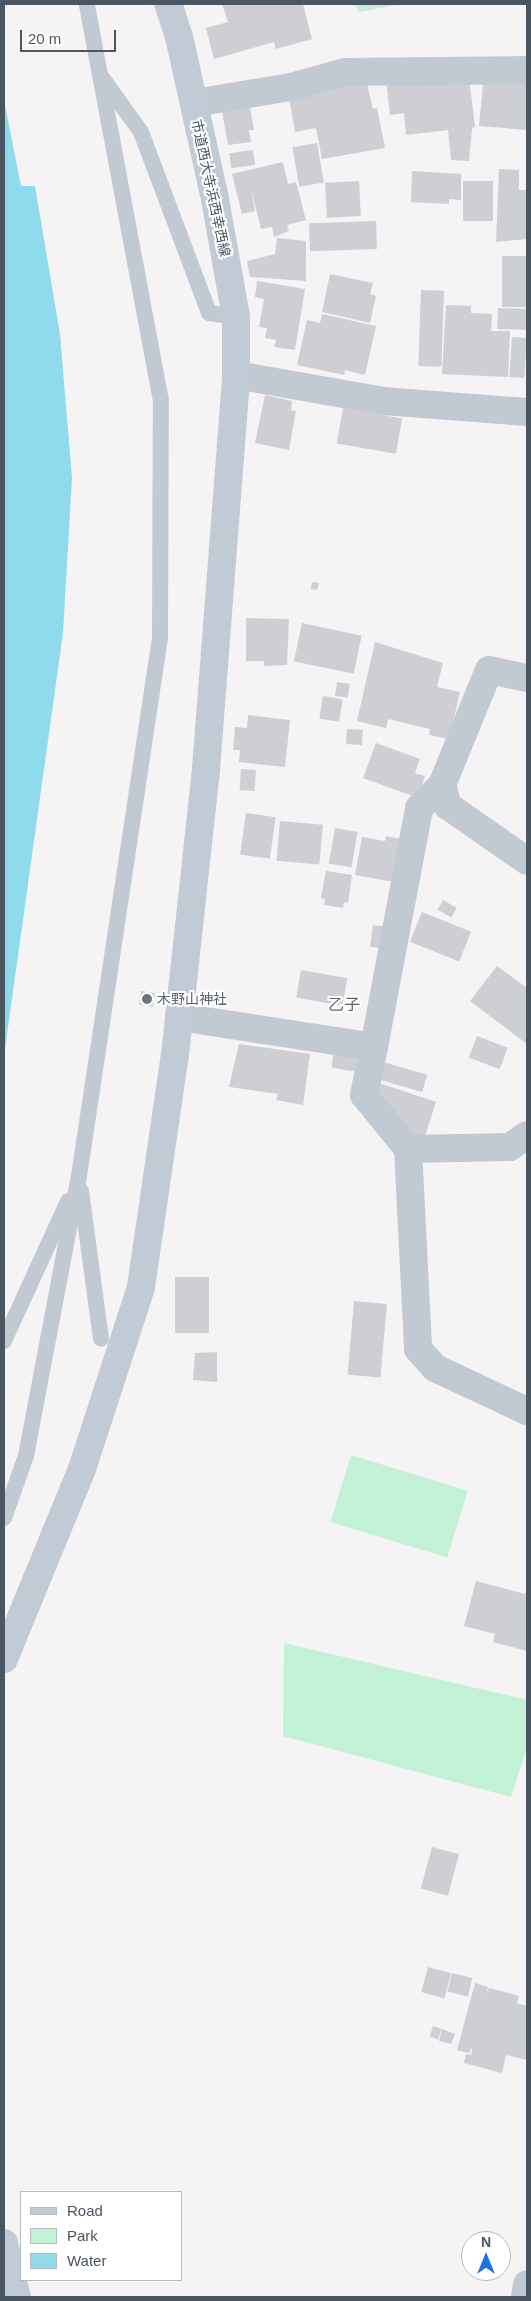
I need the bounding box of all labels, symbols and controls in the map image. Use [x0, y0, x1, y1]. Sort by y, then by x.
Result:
scale bar [22, 20, 119, 52]
text: 20 m [28, 30, 61, 47]
street label: 市道西大寺浜西幸西線 [188, 118, 234, 258]
place label: 木野山神社 [157, 991, 227, 1007]
marker: 木野山神社 [141, 993, 153, 1005]
district label: 乙子 [328, 995, 360, 1015]
legend [20, 2191, 182, 2281]
text: Road [67, 2202, 103, 2219]
text: Park [67, 2227, 98, 2244]
north arrow [461, 2231, 511, 2281]
text: N [481, 2234, 491, 2250]
text: Water [67, 2252, 106, 2269]

